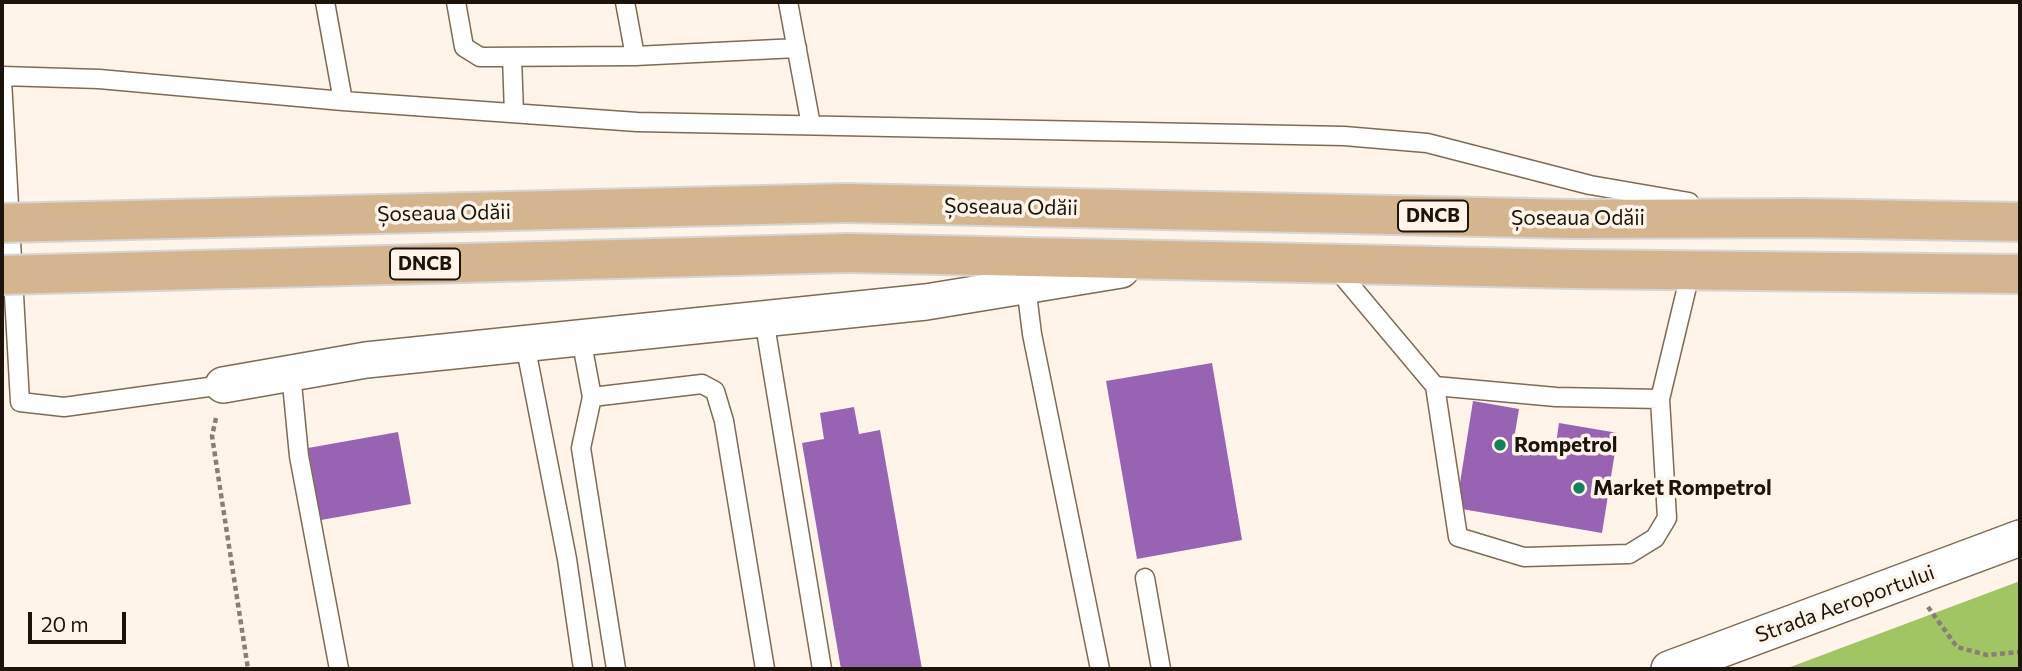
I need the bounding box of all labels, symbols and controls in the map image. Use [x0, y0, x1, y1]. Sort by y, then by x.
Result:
street label: Șoseaua Odăii [944, 193, 1078, 221]
street label: Șoseaua Odăii [377, 199, 511, 227]
road number: DNCB [1398, 200, 1468, 232]
street label: Șoseaua Odăii [1511, 205, 1645, 231]
road number: DNCB [390, 248, 460, 280]
place label: Rompetrol [1514, 432, 1618, 458]
marker: Rompetrol [1492, 437, 1508, 453]
place label: Market Rompetrol [1593, 475, 1772, 501]
marker: Market Rompetrol [1571, 480, 1587, 496]
street label: Strada Aeroportului [1752, 560, 1938, 648]
scale bar [32, 598, 130, 642]
text: 20 m [41, 611, 89, 636]

